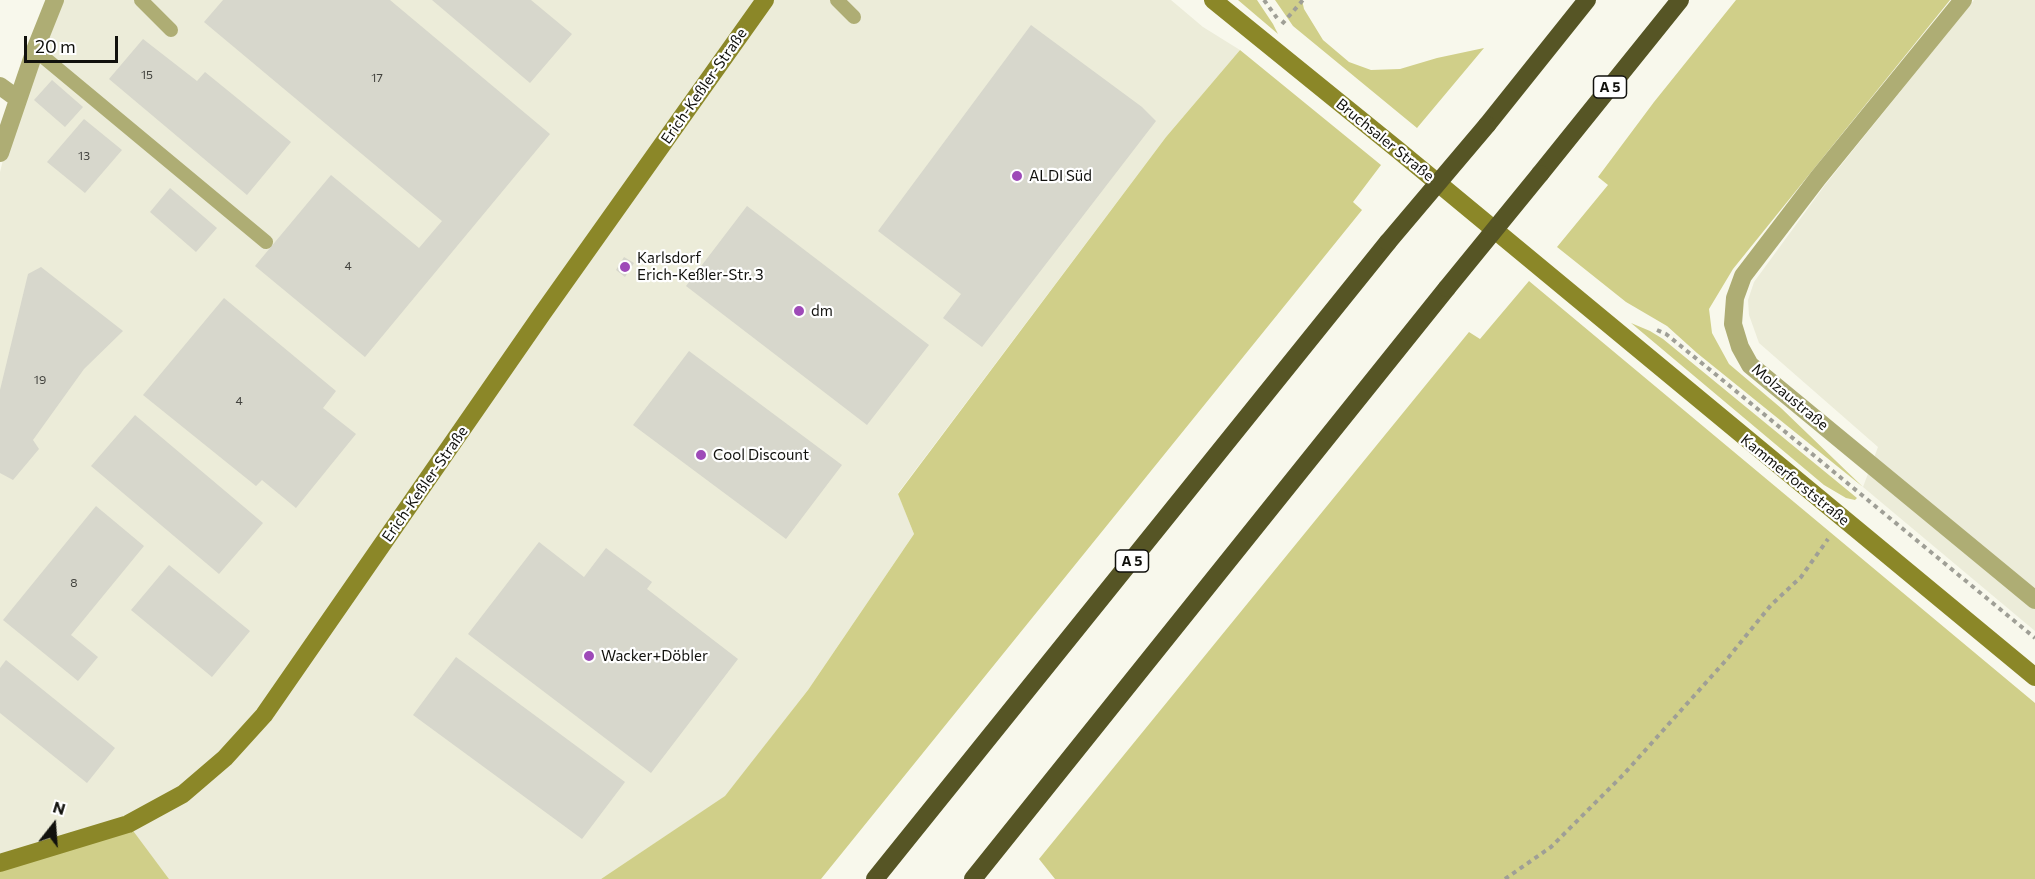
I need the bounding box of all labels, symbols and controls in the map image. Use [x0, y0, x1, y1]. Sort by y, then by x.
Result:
scale bar [27, 24, 122, 62]
street label: Erich-Keßler-Straße [657, 25, 751, 147]
text: 20 m [35, 35, 76, 57]
house number: 15 [141, 68, 153, 82]
house number: 17 [371, 71, 383, 85]
road number: A 5 [1594, 76, 1626, 98]
street label: Bruchsaler Straße [1332, 95, 1438, 185]
house number: 13 [78, 149, 90, 163]
place label: ALDI Süd [1029, 167, 1092, 185]
marker: ALDI Süd [1010, 169, 1024, 183]
place label: Karlsdorf Erich-Keßler-Str. 3 [637, 249, 764, 284]
house number: 4 [344, 259, 352, 273]
marker: Karlsdorf Erich-Keßler-Str. 3 [618, 260, 632, 274]
place label: dm [811, 302, 833, 320]
marker: dm [792, 304, 806, 318]
street label: Molzaustraße [1748, 360, 1832, 434]
house number: 19 [34, 373, 46, 387]
house number: 4 [235, 394, 243, 408]
street label: Erich-Keßler-Straße [378, 423, 472, 545]
street label: Kammerforststraße [1737, 431, 1853, 529]
place label: Cool Discount [713, 446, 809, 464]
marker: Cool Discount [694, 448, 708, 462]
road number: A 5 [1116, 550, 1148, 572]
house number: 8 [70, 576, 78, 590]
place label: Wacker+Döbler [601, 647, 708, 665]
marker: Wacker+Döbler [582, 649, 596, 663]
north arrow [24, 795, 84, 855]
text: N [51, 796, 68, 818]

